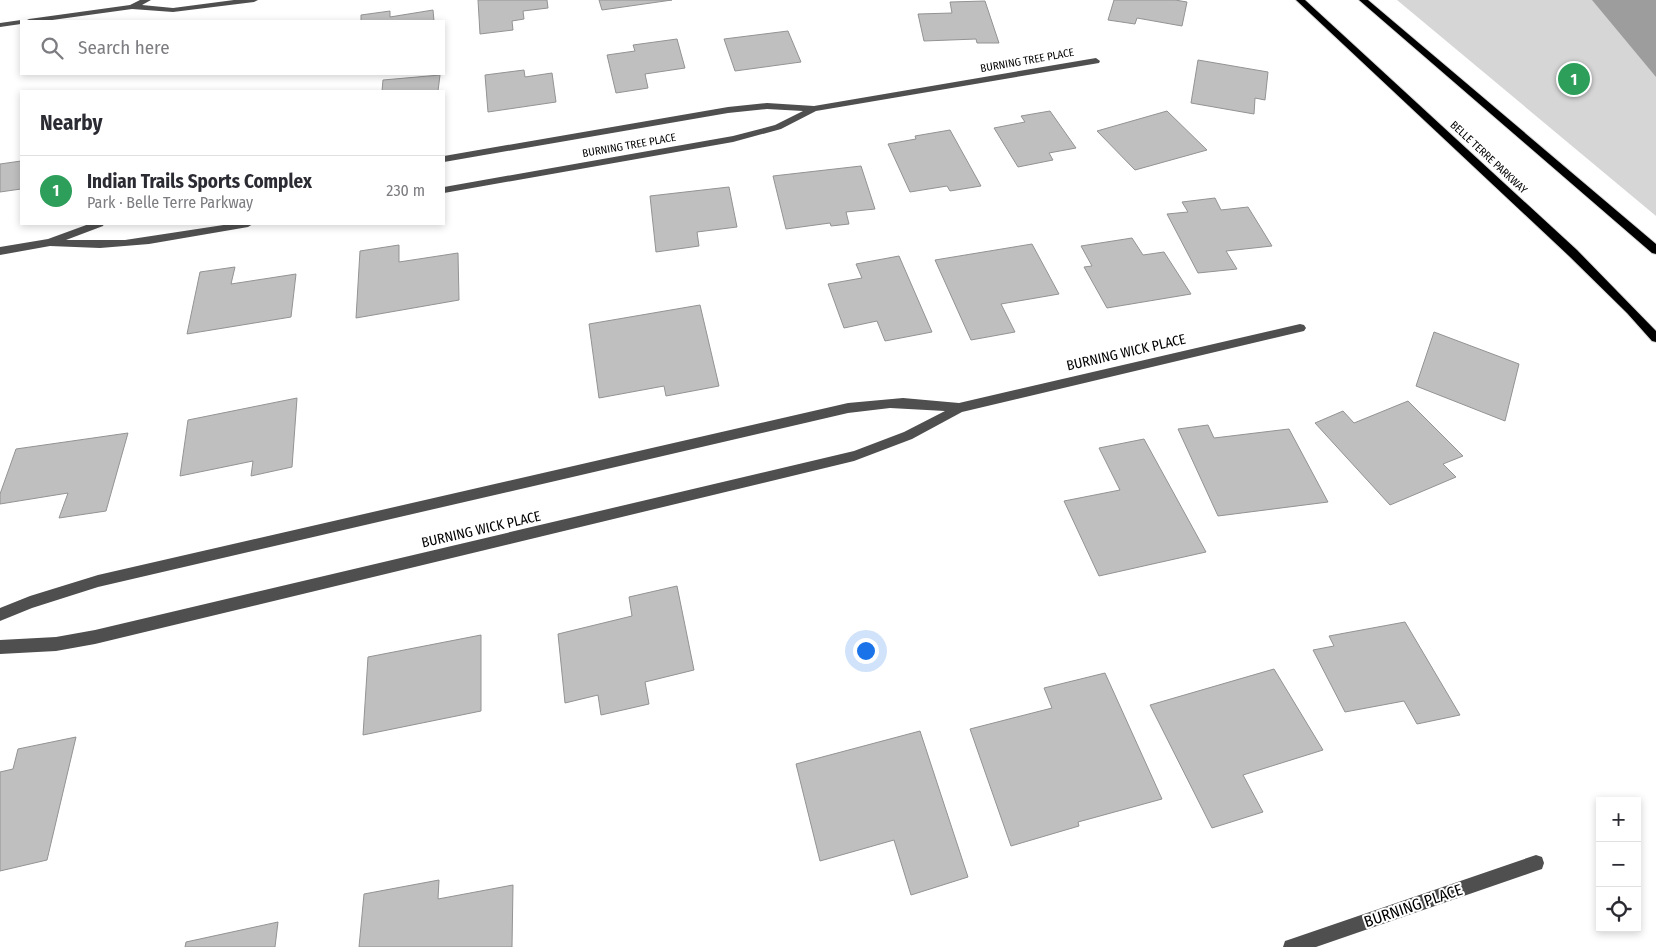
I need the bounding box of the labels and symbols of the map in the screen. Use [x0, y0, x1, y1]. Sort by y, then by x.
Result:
street label: BURNING TREE PLACE [979, 46, 1075, 75]
pin: 1 [1558, 60, 1590, 98]
street label: BELLE TERRE PARKWAY [1448, 118, 1530, 197]
street label: BURNING TREE PLACE [581, 131, 677, 160]
street label: BURNING WICK PLACE [1065, 330, 1188, 374]
street label: BURNING WICK PLACE [420, 507, 543, 551]
your location [853, 638, 879, 664]
street label: BURNING PLACE [1361, 880, 1465, 931]

